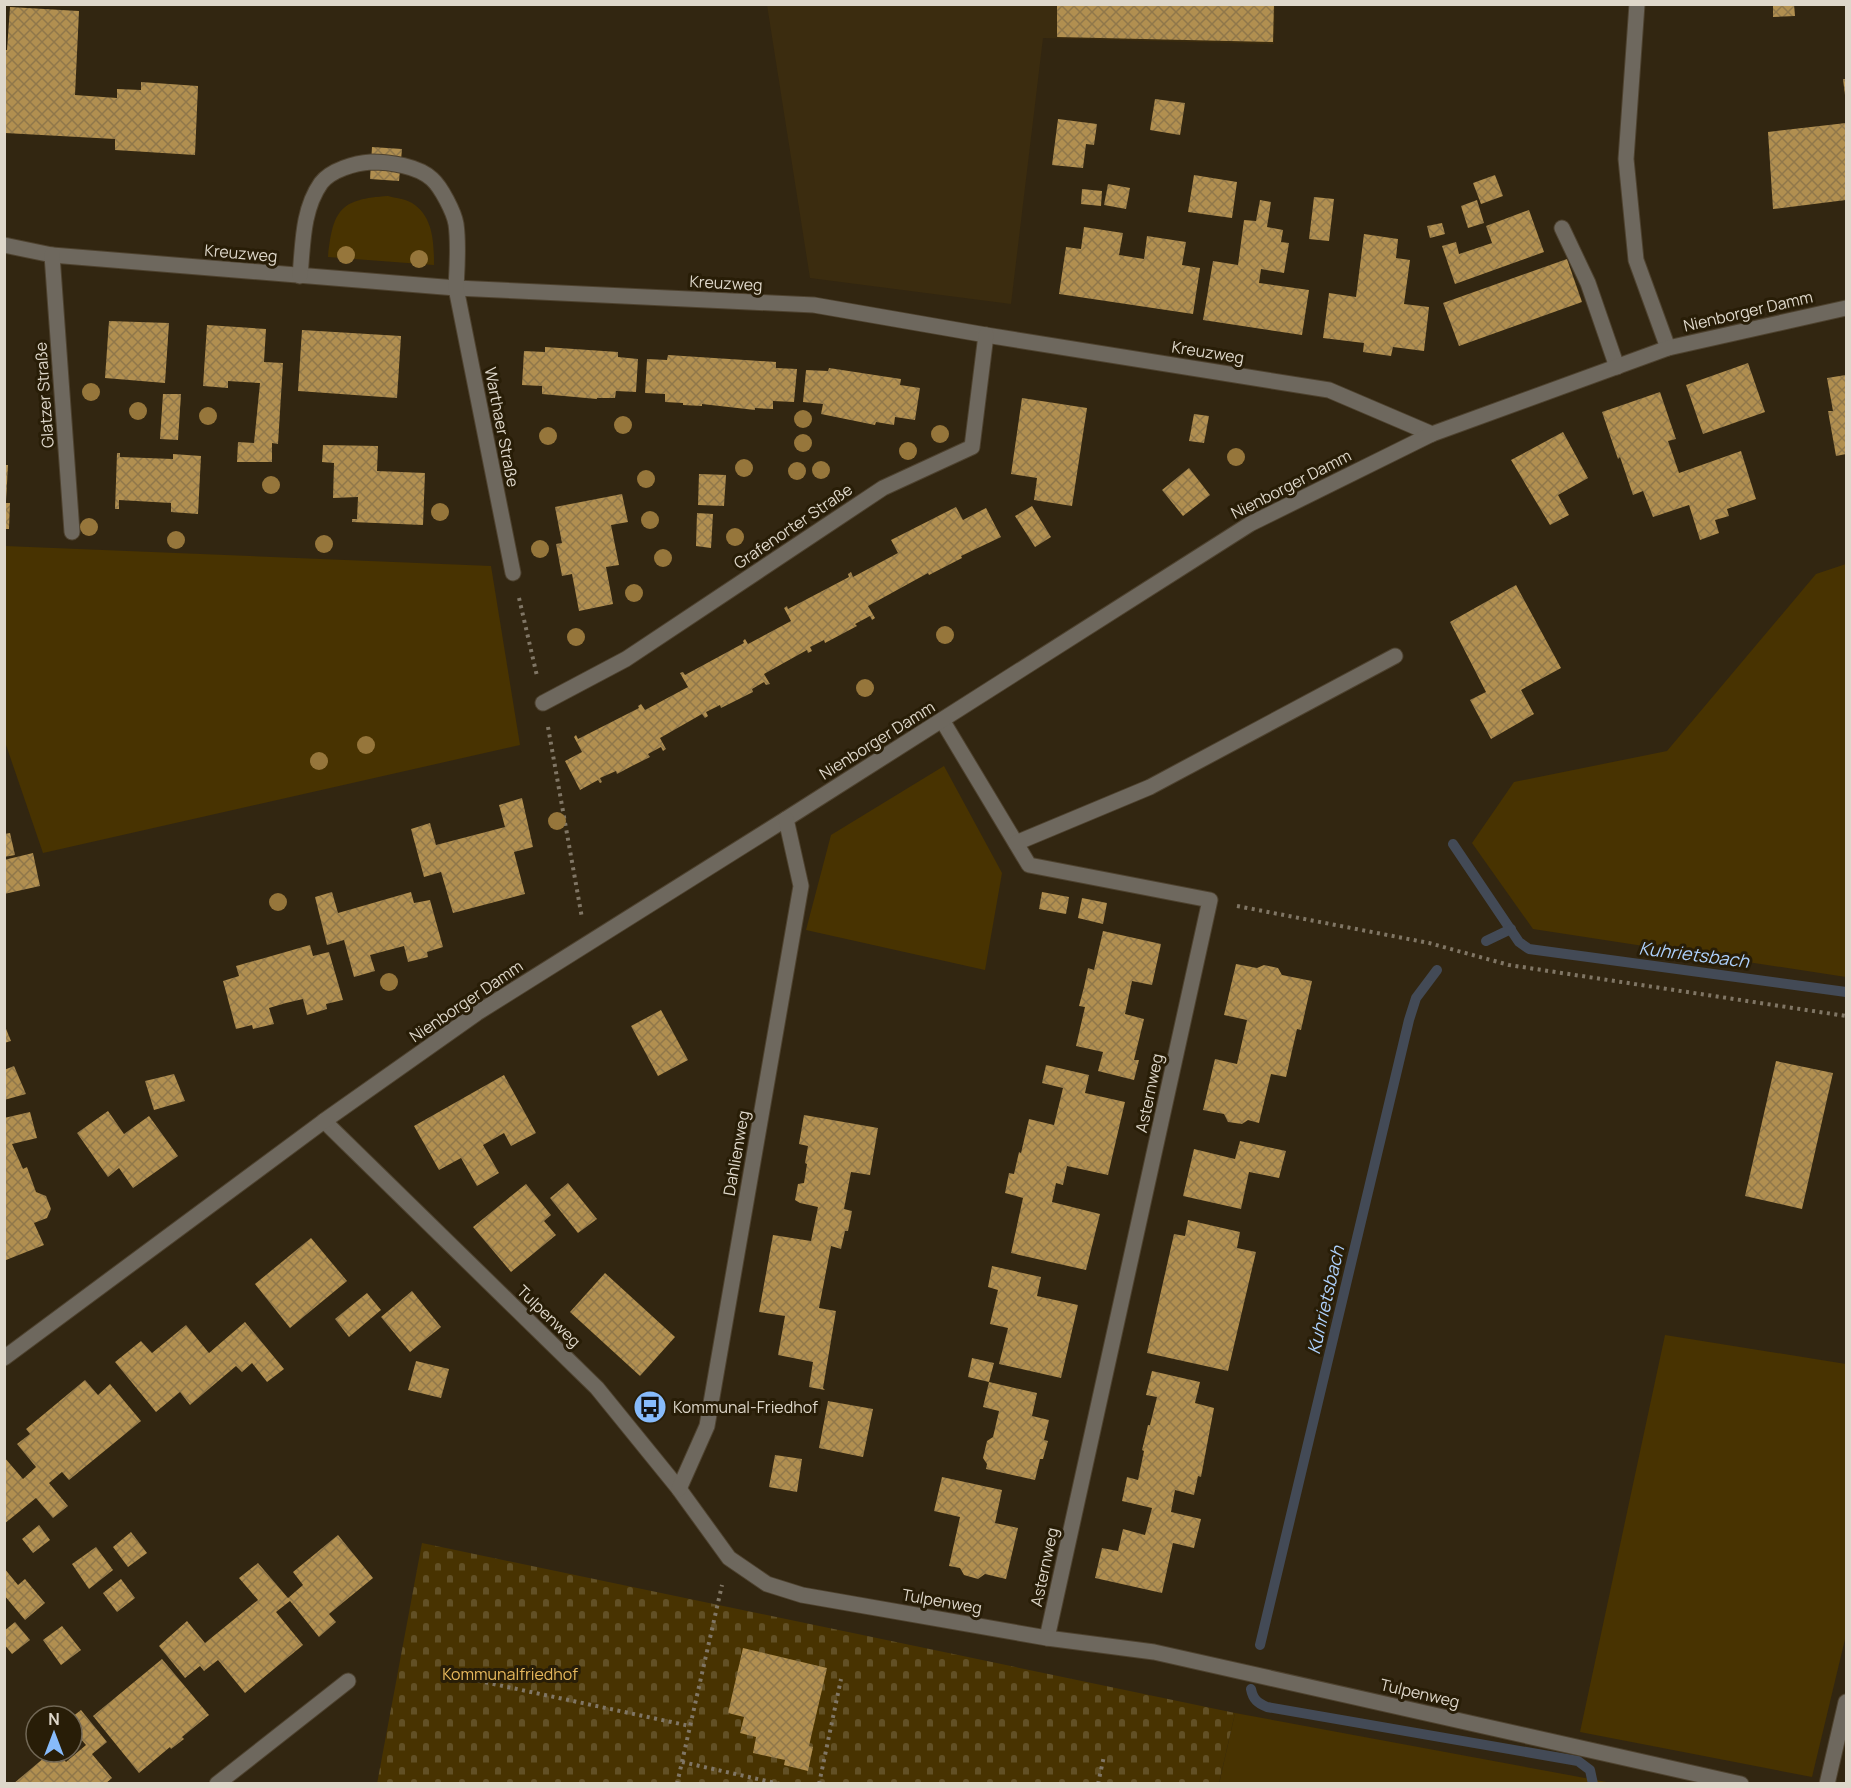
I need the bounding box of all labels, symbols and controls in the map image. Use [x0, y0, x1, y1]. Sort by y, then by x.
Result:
street label: Kreuzweg [204, 239, 278, 267]
street label: Kreuzweg [689, 270, 763, 296]
street label: Nienborger Damm [1681, 285, 1815, 337]
street label: Kreuzweg [1170, 335, 1246, 369]
street label: Glatzer Straße [29, 341, 59, 449]
street label: Warthaer Straße [480, 365, 524, 489]
street label: Nienborger Damm [1227, 444, 1355, 524]
street label: Grafenorter Straße [729, 478, 857, 574]
street label: Nienborger Damm [815, 696, 939, 784]
water label: Kuhrietsbach [1638, 935, 1752, 973]
street label: Nienborger Damm [405, 955, 527, 1047]
street label: Asternweg [1130, 1052, 1168, 1134]
street label: Dahlienweg [718, 1109, 754, 1197]
water label: Kuhrietsbach [1301, 1242, 1349, 1356]
street label: Tulpenweg [512, 1280, 586, 1352]
bus stop icon: Kommunal-Friedhof [632, 1389, 668, 1425]
place label: Kommunal-Friedhof [673, 1396, 818, 1418]
street label: Asternweg [1025, 1526, 1063, 1608]
street label: Tulpenweg [900, 1583, 984, 1619]
park label: Kommunalfriedhof [442, 1663, 578, 1685]
street label: Tulpenweg [1378, 1673, 1462, 1713]
north arrow [24, 1704, 84, 1764]
text: N [48, 1708, 60, 1730]

